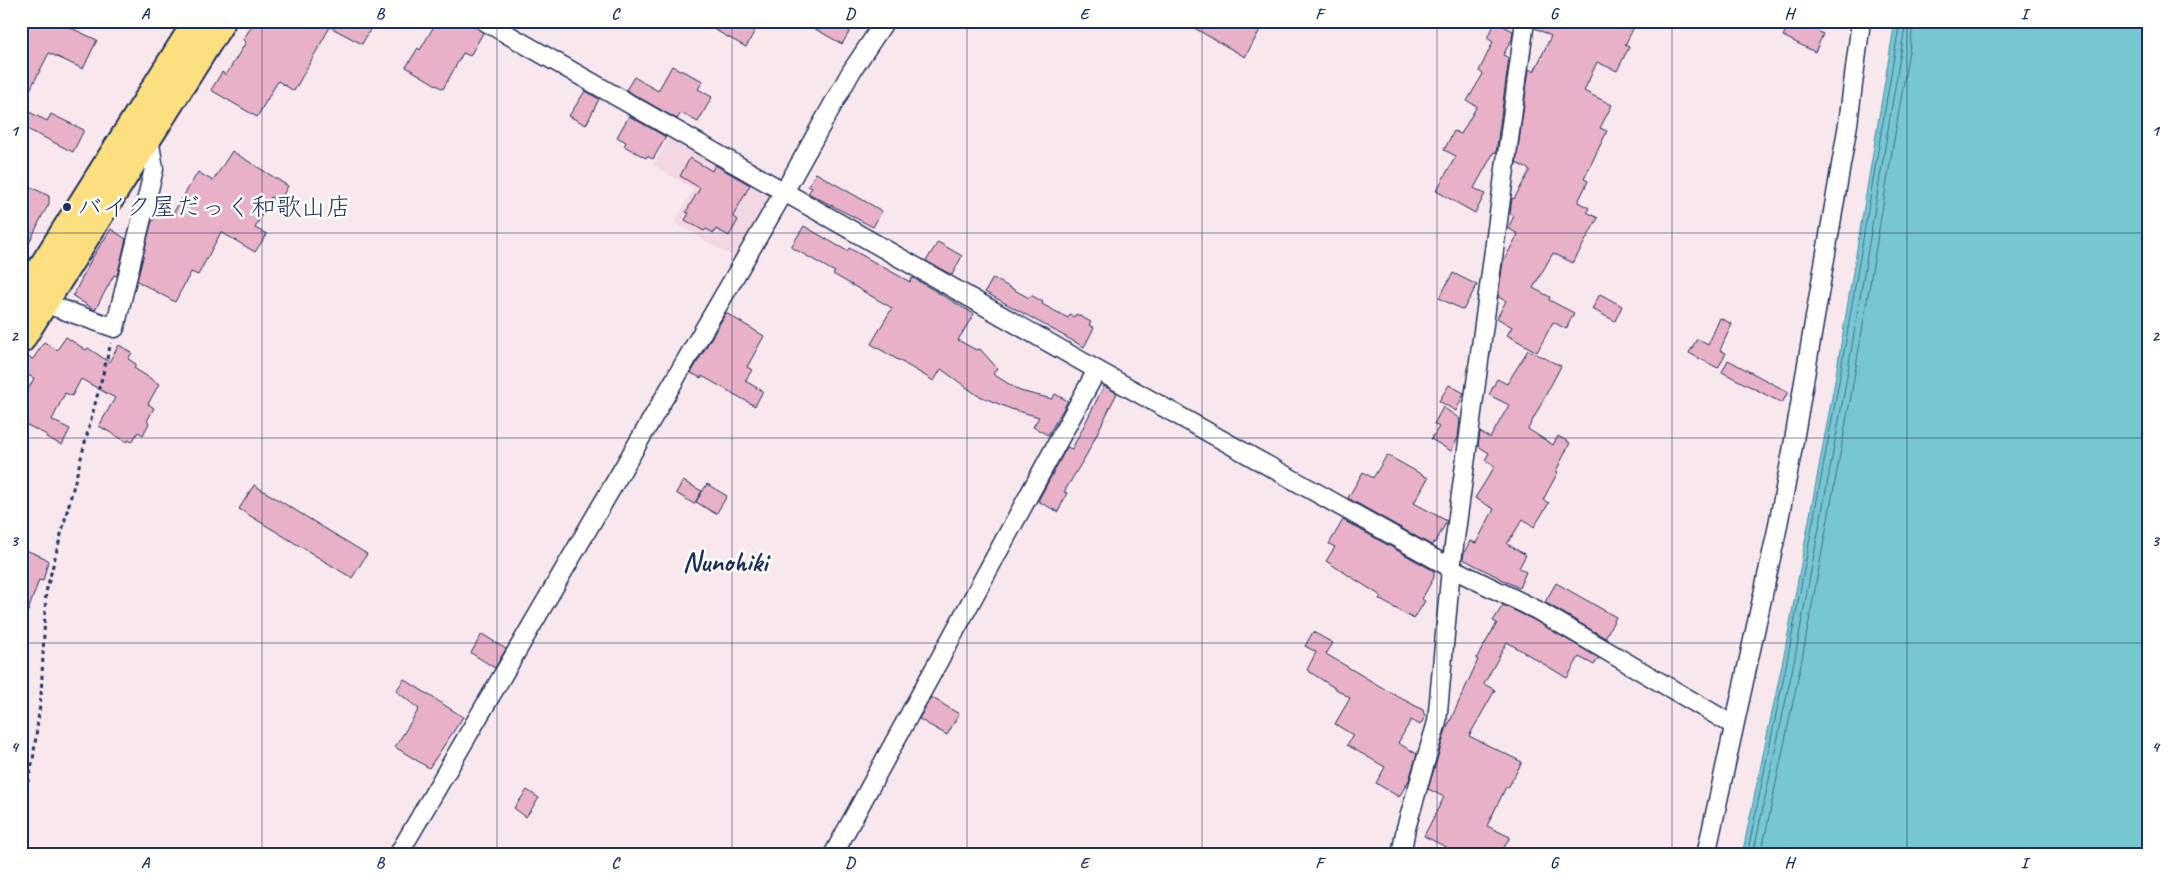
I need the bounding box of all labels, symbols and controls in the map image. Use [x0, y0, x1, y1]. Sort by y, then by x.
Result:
text: A [141, 4, 151, 24]
text: B [376, 4, 386, 24]
text: C [611, 4, 621, 24]
text: D [845, 4, 856, 24]
text: E [1080, 4, 1091, 24]
text: F [1315, 4, 1326, 24]
text: G [1550, 4, 1560, 24]
text: H [1784, 4, 1796, 24]
text: I [2021, 4, 2031, 24]
text: 1 [10, 121, 19, 141]
text: 1 [2151, 121, 2160, 141]
place label: バイク屋だっく和歌山店 [77, 191, 351, 223]
marker: バイク屋だっく和歌山店 [61, 201, 73, 213]
text: 2 [10, 326, 19, 346]
text: 2 [2151, 326, 2160, 346]
text: 3 [10, 531, 19, 551]
text: 3 [2151, 531, 2160, 551]
district label: Nunohiki [682, 544, 771, 579]
text: 4 [10, 737, 19, 757]
text: 4 [2151, 737, 2160, 757]
text: A [141, 853, 151, 873]
text: B [376, 853, 386, 873]
text: C [611, 853, 621, 873]
text: D [845, 853, 856, 873]
text: E [1080, 853, 1091, 873]
text: F [1315, 853, 1326, 873]
text: G [1550, 853, 1560, 873]
text: H [1784, 853, 1796, 873]
text: I [2021, 853, 2031, 873]

